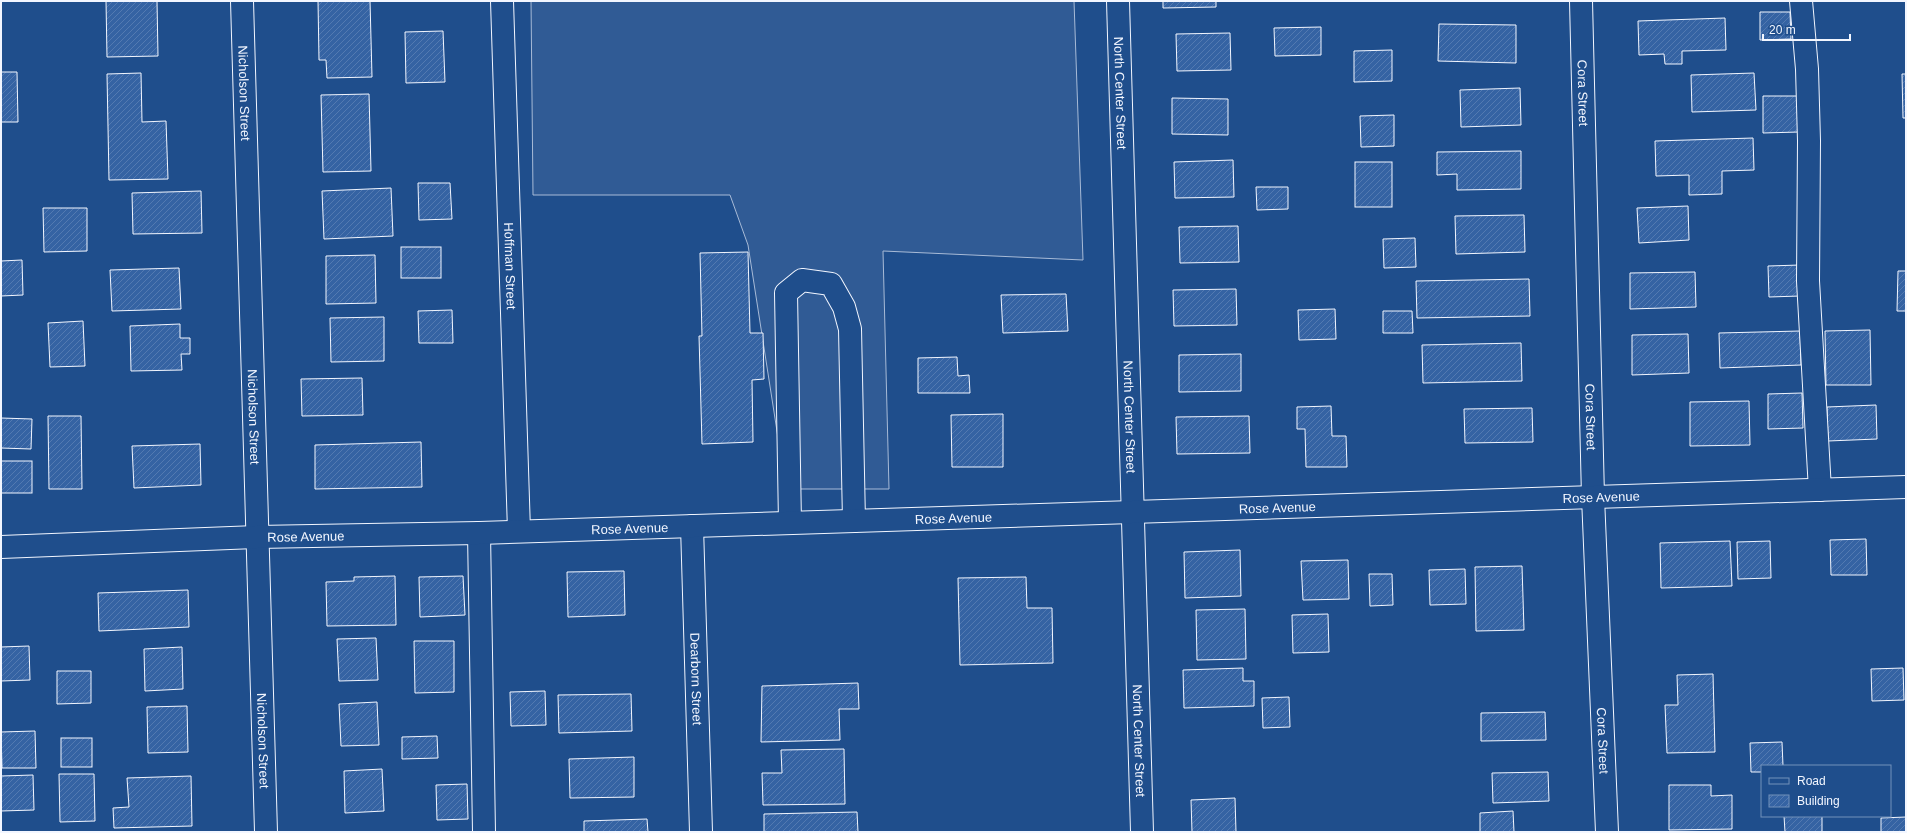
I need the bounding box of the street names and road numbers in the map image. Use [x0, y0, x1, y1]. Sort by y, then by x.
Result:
street label: North Center Street [1112, 36, 1130, 150]
street label: Nicholson Street [236, 45, 254, 141]
street label: Cora Street [1575, 60, 1592, 127]
street label: Hoffman Street [502, 222, 519, 310]
street label: North Center Street [1121, 360, 1139, 474]
street label: Nicholson Street [245, 369, 263, 465]
street label: Cora Street [1583, 383, 1599, 451]
street label: Rose Avenue [1562, 488, 1640, 506]
street label: Rose Avenue [1239, 499, 1316, 516]
street label: Rose Avenue [915, 509, 992, 526]
street label: Rose Avenue [591, 519, 668, 537]
street label: Rose Avenue [267, 528, 344, 544]
street label: Dearborn Street [688, 632, 705, 726]
street label: North Center Street [1130, 684, 1149, 798]
street label: Nicholson Street [254, 693, 272, 789]
street label: Cora Street [1594, 707, 1612, 775]

